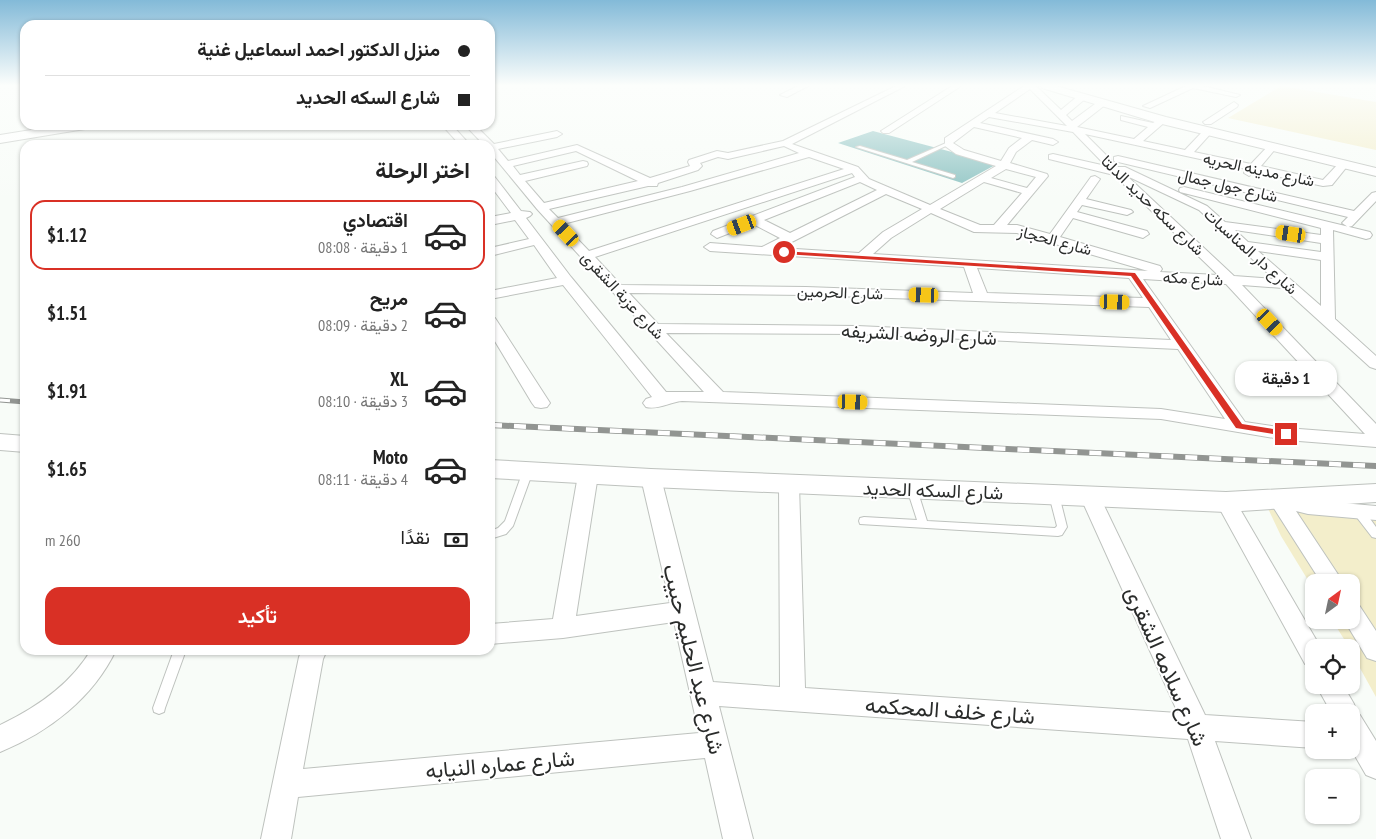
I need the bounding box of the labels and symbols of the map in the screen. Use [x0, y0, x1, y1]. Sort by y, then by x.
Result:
street label: شارع مدينه الحريه [1201, 147, 1317, 193]
street label: شارع سكه حديد الدلتا [1096, 151, 1209, 261]
street label: شارع جول جمال [1176, 164, 1280, 208]
street label: شارع دار المناسبات [1199, 204, 1302, 300]
car [725, 213, 758, 237]
car [550, 217, 581, 249]
street label: شارع الحجاز [1015, 220, 1094, 261]
car [1275, 224, 1306, 244]
route start [773, 241, 795, 263]
street label: شارع عزبة الشقرى [576, 247, 669, 345]
street label: شارع مكه [1162, 266, 1224, 292]
street label: شارع الحرمين [797, 281, 883, 305]
car [908, 287, 939, 303]
car [1099, 294, 1130, 310]
car [1254, 306, 1285, 338]
street label: شارع الروضه الشريفه [840, 318, 997, 351]
callout: 1 دقيقة [1235, 362, 1337, 396]
car [837, 394, 868, 410]
route end [1275, 423, 1297, 445]
street label: شارع السكه الحديد [862, 476, 1004, 505]
street label: شارع عبد الحليم حبيب [656, 561, 731, 757]
north arrow [1305, 574, 1360, 629]
street label: شارع سلامه الشقرى [1118, 582, 1215, 751]
street label: شارع خلف المحكمه [864, 690, 1036, 731]
street label: شارع عماره النيابه [424, 744, 576, 785]

